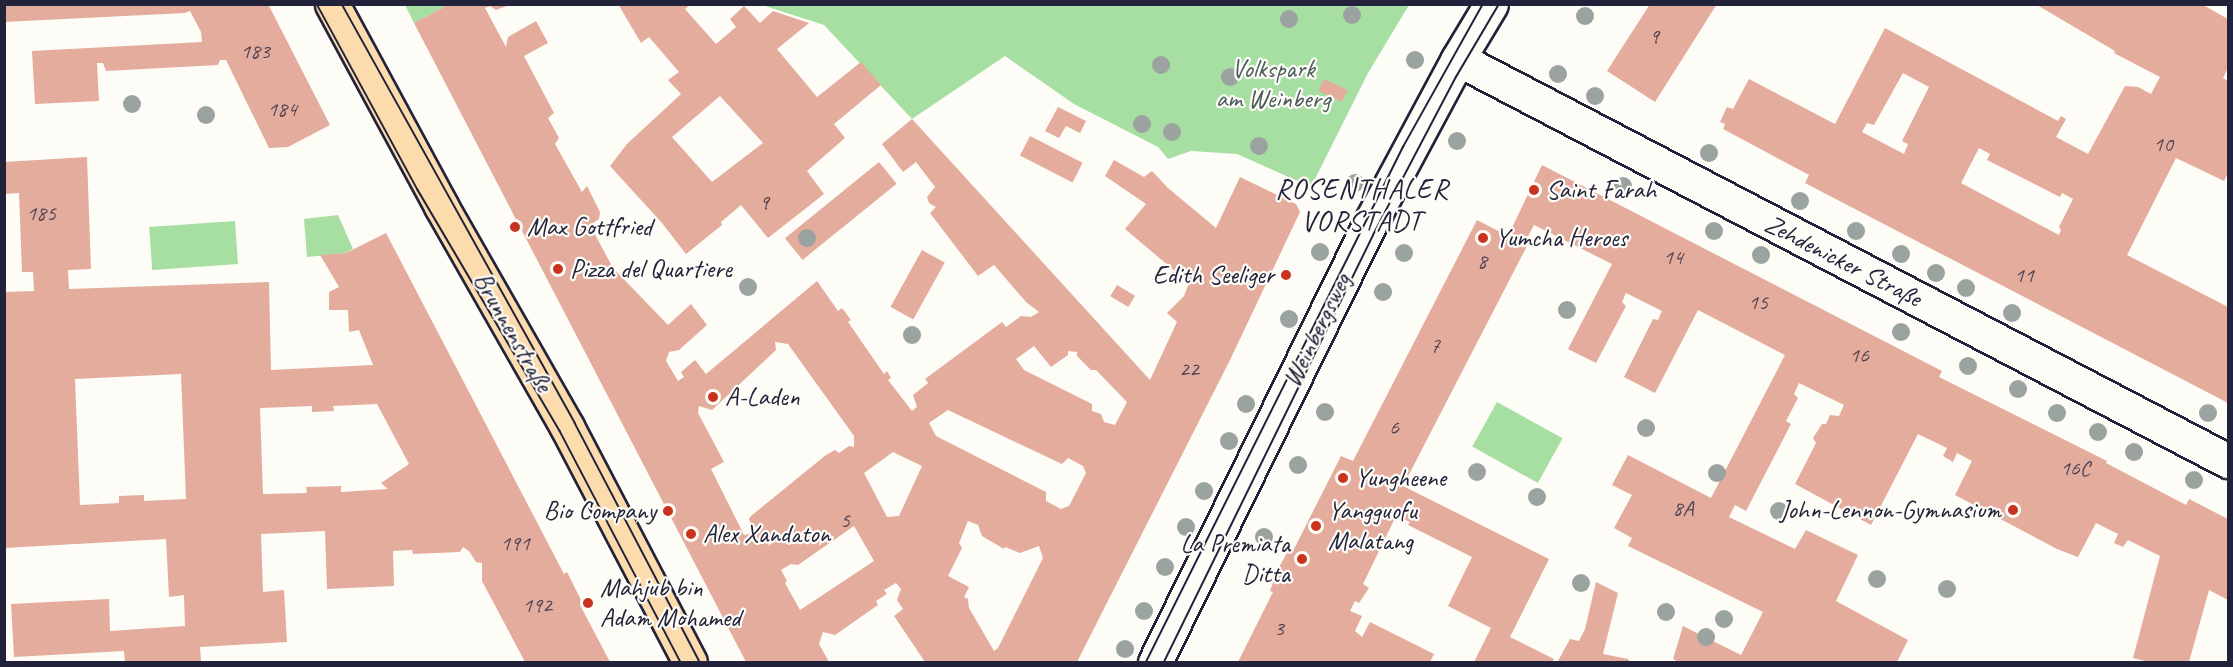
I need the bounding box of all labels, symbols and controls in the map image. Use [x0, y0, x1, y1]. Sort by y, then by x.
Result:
house number: 9 [1649, 24, 1659, 50]
house number: 183 [240, 39, 270, 65]
park label: Volkspark am Weinberg [1216, 53, 1330, 114]
house number: 184 [267, 97, 297, 123]
house number: 10 [2153, 132, 2173, 158]
district label: ROSENTHALER VORSTADT [1276, 172, 1448, 238]
place label: Saint Farah [1546, 174, 1655, 206]
marker: Saint Farah [1527, 183, 1541, 197]
house number: 9 [759, 190, 769, 216]
house number: 185 [26, 201, 56, 227]
street label: Zehdenicker Straße [1759, 208, 1927, 314]
place label: Max Gottfried [527, 211, 652, 243]
marker: Max Gottfried [508, 220, 522, 234]
place label: Yumcha Heroes [1495, 222, 1627, 254]
marker: Yumcha Heroes [1476, 231, 1490, 245]
house number: 14 [1663, 245, 1683, 271]
house number: 8 [1477, 249, 1487, 275]
place label: Pizza del Quartiere [570, 253, 732, 285]
place label: Edith Seeliger [1153, 259, 1274, 291]
marker: Pizza del Quartiere [551, 262, 565, 276]
house number: 11 [2014, 263, 2034, 289]
street label: Brunnenstraße [466, 267, 560, 397]
street label: Weinbergsweg [1276, 268, 1358, 392]
marker: Edith Seeliger [1279, 268, 1293, 282]
house number: 15 [1748, 290, 1768, 316]
house number: 7 [1430, 333, 1440, 359]
house number: 16 [1849, 343, 1869, 369]
house number: 22 [1179, 357, 1199, 383]
place label: A-Laden [725, 381, 799, 413]
marker: A-Laden [706, 390, 720, 404]
house number: 6 [1389, 415, 1399, 441]
house number: 16C [2060, 456, 2090, 482]
place label: Yungheene [1355, 462, 1446, 494]
marker: Yungheene [1336, 471, 1350, 485]
place label: John-Lennon-Gymnasium [1780, 494, 2001, 526]
place label: Bio Company [545, 495, 656, 527]
place label: Yangguofu Malatang [1328, 495, 1417, 556]
house number: 8A [1673, 496, 1693, 522]
marker: John-Lennon-Gymnasium [2006, 503, 2020, 517]
marker: Bio Company [661, 504, 675, 518]
house number: 5 [840, 508, 850, 534]
place label: Alex Xandaton [703, 518, 831, 550]
marker: Yangguofu Malatang [1309, 519, 1323, 533]
marker: Alex Xandaton [684, 527, 698, 541]
place label: La Premiata Ditta [1180, 528, 1290, 590]
house number: 191 [500, 531, 530, 557]
marker: La Premiata Ditta [1295, 552, 1309, 566]
place label: Mahjub bin Adam Mohamed [600, 572, 742, 634]
house number: 192 [522, 593, 552, 619]
marker: Mahjub bin Adam Mohamed [581, 596, 595, 610]
house number: 3 [1274, 616, 1284, 642]

